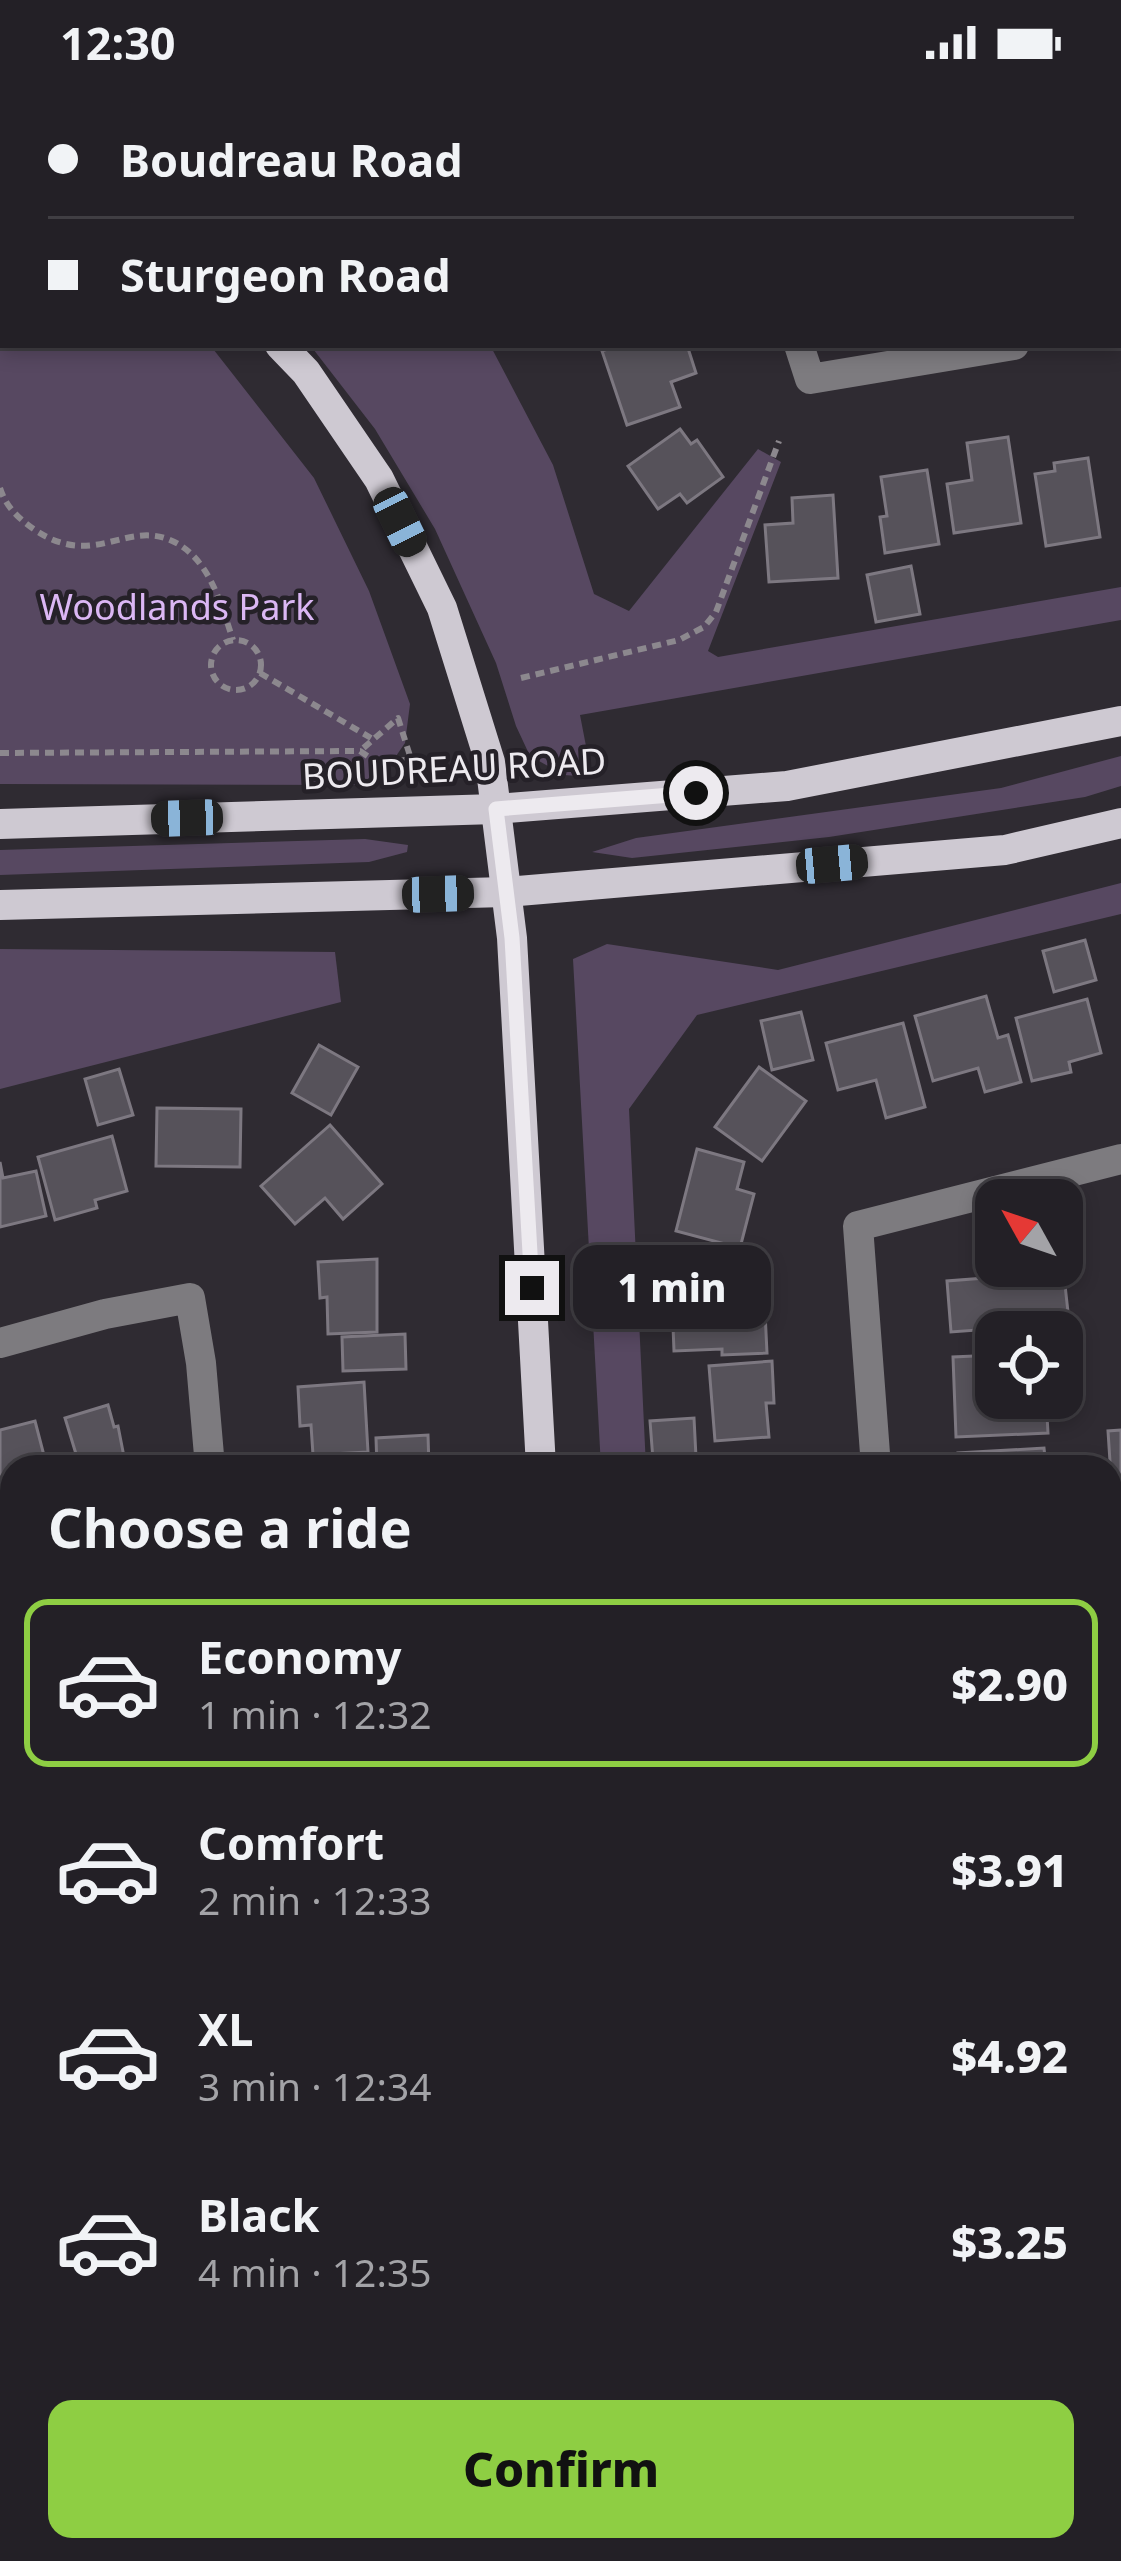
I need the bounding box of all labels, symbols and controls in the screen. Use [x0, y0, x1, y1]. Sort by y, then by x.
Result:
text: 12:30 [60, 12, 176, 73]
text: Boudreau Road [120, 129, 463, 190]
text: Sturgeon Road [120, 244, 451, 305]
car [368, 482, 432, 562]
park label: Woodlands Park [39, 582, 315, 631]
street label: BOUDREAU ROAD [301, 736, 607, 800]
route start [669, 766, 723, 820]
car [150, 799, 224, 837]
car [795, 843, 869, 885]
car [401, 875, 475, 913]
north arrow [975, 1179, 1083, 1287]
map controls [975, 1179, 1083, 1419]
callout: 1 min [574, 1246, 772, 1330]
text: 1 min [618, 1260, 726, 1313]
route end [505, 1261, 559, 1315]
button: locate [975, 1311, 1083, 1419]
text: Choose a ride [48, 1490, 412, 1564]
text: Economy [198, 1626, 402, 1687]
icon: car [54, 1629, 162, 1737]
text: $2.90 [951, 1653, 1068, 1714]
text: 1 min · 12:32 [198, 1687, 432, 1740]
text: Comfort [198, 1812, 384, 1873]
icon: car [54, 1815, 162, 1923]
text: $3.91 [951, 1839, 1068, 1900]
text: 2 min · 12:33 [198, 1873, 432, 1926]
text: XL [198, 1998, 253, 2059]
icon: car [54, 2001, 162, 2109]
text: $4.92 [951, 2025, 1068, 2086]
text: 3 min · 12:34 [198, 2059, 432, 2112]
text: Black [198, 2184, 319, 2245]
icon: car [54, 2187, 162, 2295]
text: $3.25 [951, 2211, 1068, 2272]
text: 4 min · 12:35 [198, 2245, 432, 2298]
button: Confirm [48, 2400, 1074, 2538]

